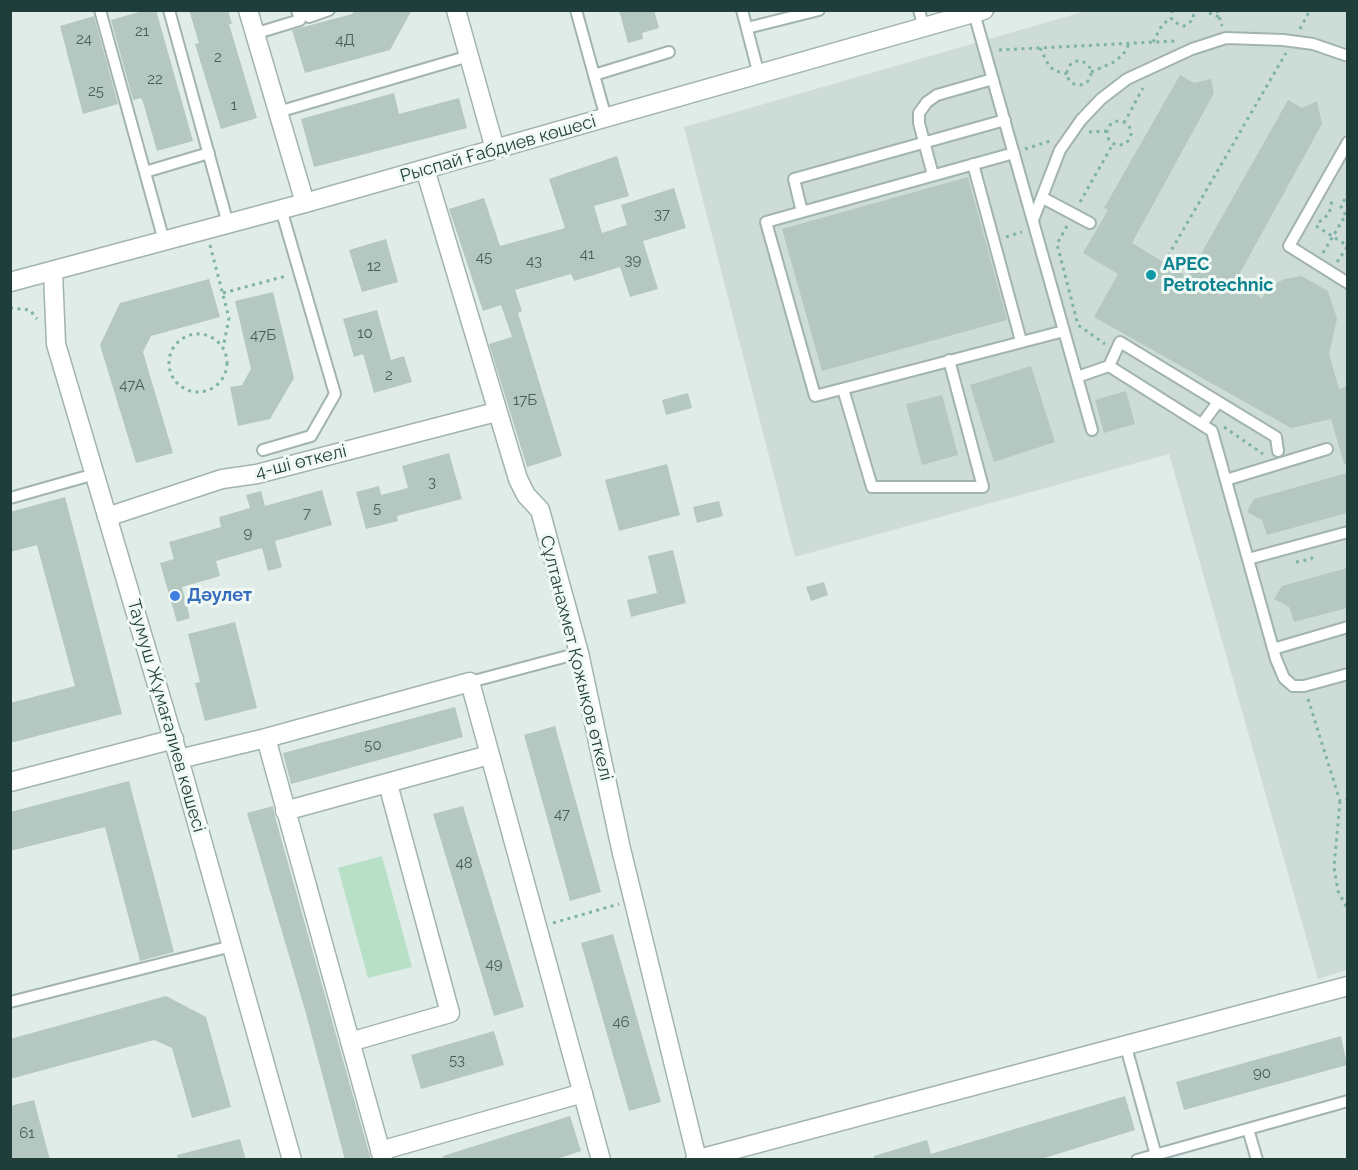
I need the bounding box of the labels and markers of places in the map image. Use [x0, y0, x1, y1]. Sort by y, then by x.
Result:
place label: APEC Petrotechnic [1163, 254, 1273, 296]
marker: APEC Petrotechnic [1144, 268, 1158, 282]
place label: Дәулет [187, 585, 252, 607]
marker: Дәулет [168, 589, 182, 603]

